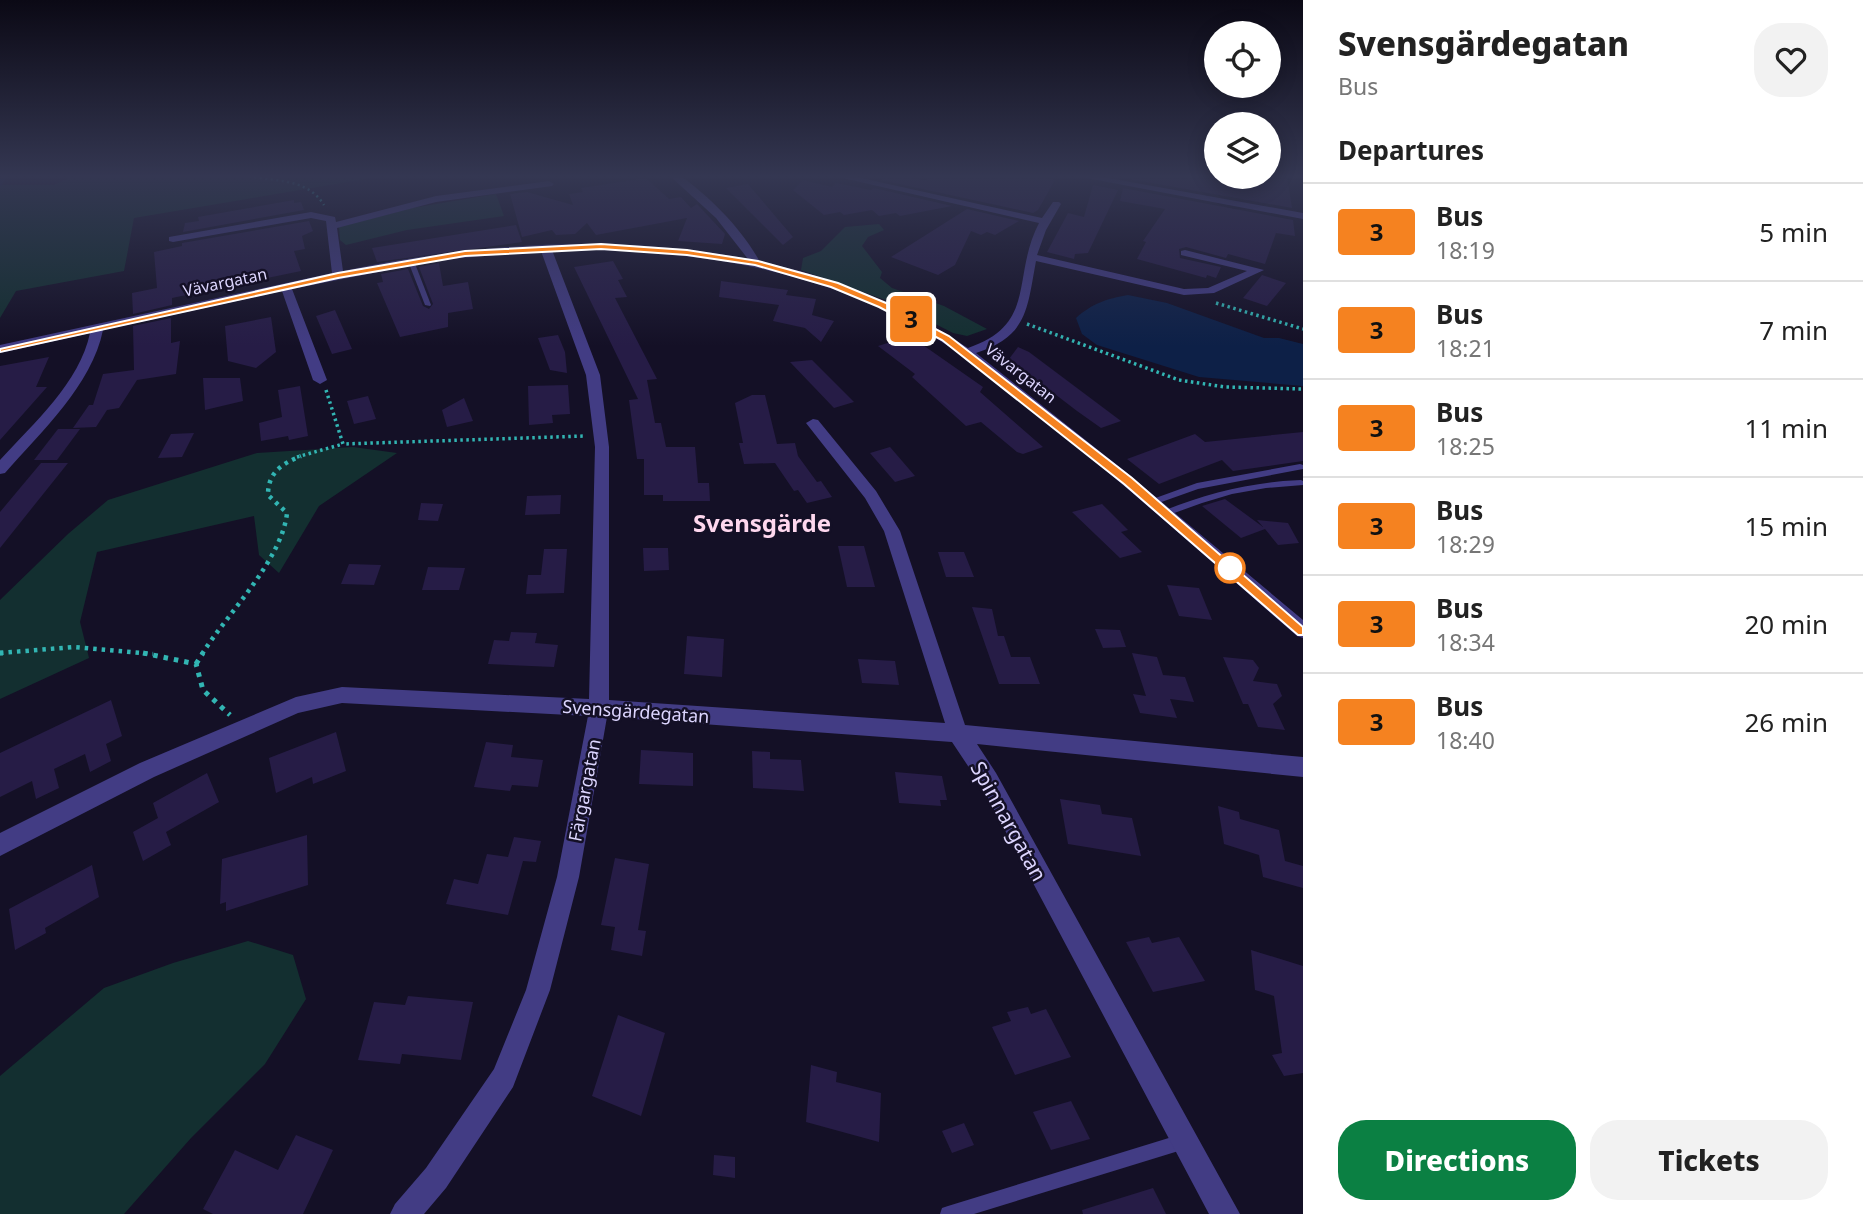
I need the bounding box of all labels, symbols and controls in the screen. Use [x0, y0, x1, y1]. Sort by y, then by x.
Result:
map controls [1204, 21, 1281, 189]
button: locate [1204, 21, 1281, 98]
text: Svensgärdegatan [1338, 21, 1629, 66]
button: heart [1754, 23, 1828, 97]
text: Bus [1338, 70, 1378, 102]
button: layers [1204, 112, 1281, 189]
text: Departures [1338, 132, 1484, 168]
text: Bus [1436, 198, 1483, 234]
text: 5 min [1759, 214, 1828, 250]
text: 3 [1370, 215, 1383, 248]
text: 18:19 [1436, 234, 1495, 266]
street label: Vävargatan [181, 262, 269, 302]
line badge: 3 [888, 296, 934, 342]
text: Bus [1436, 296, 1483, 332]
text: 3 [904, 302, 918, 335]
text: 7 min [1759, 312, 1828, 348]
text: 3 [1370, 313, 1383, 346]
text: 18:21 [1436, 332, 1495, 364]
street label: Vävargatan [981, 338, 1061, 408]
text: Bus [1436, 394, 1483, 430]
text: 11 min [1744, 410, 1828, 446]
text: 3 [1370, 411, 1383, 444]
text: 18:25 [1436, 430, 1495, 462]
text: Bus [1436, 492, 1483, 528]
district label: Svensgärde [693, 506, 831, 539]
text: 15 min [1744, 508, 1828, 544]
text: 3 [1370, 509, 1383, 542]
text: 18:29 [1436, 528, 1495, 560]
unlabelled marker [1215, 553, 1245, 583]
text: Bus [1436, 590, 1483, 626]
text: 20 min [1744, 606, 1828, 642]
text: 3 [1370, 607, 1383, 640]
text: 18:34 [1436, 626, 1495, 658]
text: Bus [1436, 688, 1483, 724]
street label: Svensgärdegatan [562, 694, 710, 728]
text: 26 min [1744, 704, 1828, 740]
text: 3 [1370, 705, 1383, 738]
text: 18:40 [1436, 724, 1495, 756]
street label: Färgargatan [562, 737, 606, 843]
street label: Spinnargatan [964, 756, 1054, 886]
button: Directions [1338, 1120, 1576, 1200]
button: Tickets [1590, 1120, 1828, 1200]

